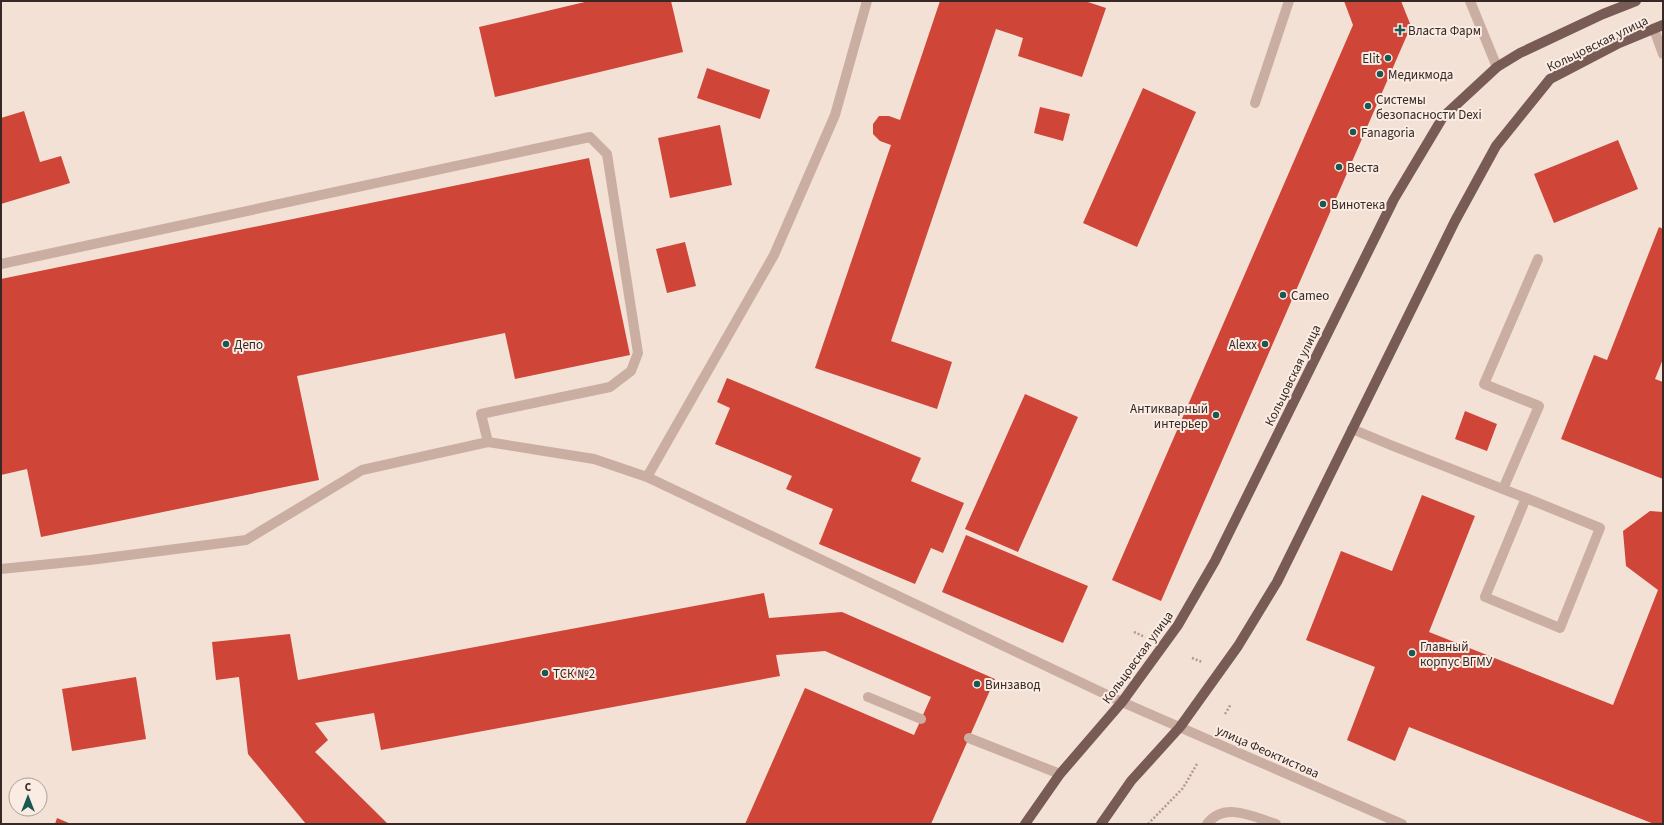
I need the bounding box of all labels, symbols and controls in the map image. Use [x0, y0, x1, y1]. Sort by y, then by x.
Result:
street label: Кольцовская улица [1544, 12, 1651, 76]
place label: Власта Фарм [1408, 22, 1481, 40]
marker: Власта Фарм [1395, 25, 1405, 35]
place label: Elit [1362, 50, 1381, 68]
marker: Elit [1383, 53, 1393, 63]
place label: Медикмода [1388, 66, 1453, 84]
marker: Медикмода [1375, 69, 1385, 79]
place label: Системы безопасности Dexi [1376, 91, 1482, 124]
marker: Системы безопасности Dexi [1363, 101, 1373, 111]
place label: Fanagoria [1361, 124, 1415, 142]
marker: Fanagoria [1348, 127, 1358, 137]
place label: Веста [1347, 159, 1379, 177]
marker: Веста [1334, 162, 1344, 172]
place label: Винотека [1331, 196, 1385, 214]
marker: Винотека [1318, 199, 1328, 209]
place label: Cameo [1291, 287, 1329, 305]
marker: Cameo [1278, 290, 1288, 300]
street label: Кольцовская улица [1261, 322, 1325, 429]
place label: Депо [234, 336, 263, 354]
place label: Alexx [1229, 336, 1257, 354]
marker: Депо [221, 339, 231, 349]
marker: Alexx [1260, 339, 1270, 349]
place label: Антикварный интерьер [1130, 400, 1208, 433]
marker: Антикварный интерьер [1211, 410, 1221, 420]
street label: Кольцовская улица [1098, 607, 1178, 708]
place label: Главный корпус ВГМУ [1420, 638, 1493, 671]
marker: Главный корпус ВГМУ [1407, 648, 1417, 658]
place label: ТСК №2 [553, 665, 595, 683]
marker: ТСК №2 [540, 668, 550, 678]
place label: Винзавод [985, 676, 1040, 694]
marker: Винзавод [972, 679, 982, 689]
street label: улица Феоктистова [1213, 721, 1322, 783]
north arrow [8, 777, 48, 817]
text: С [25, 780, 32, 795]

